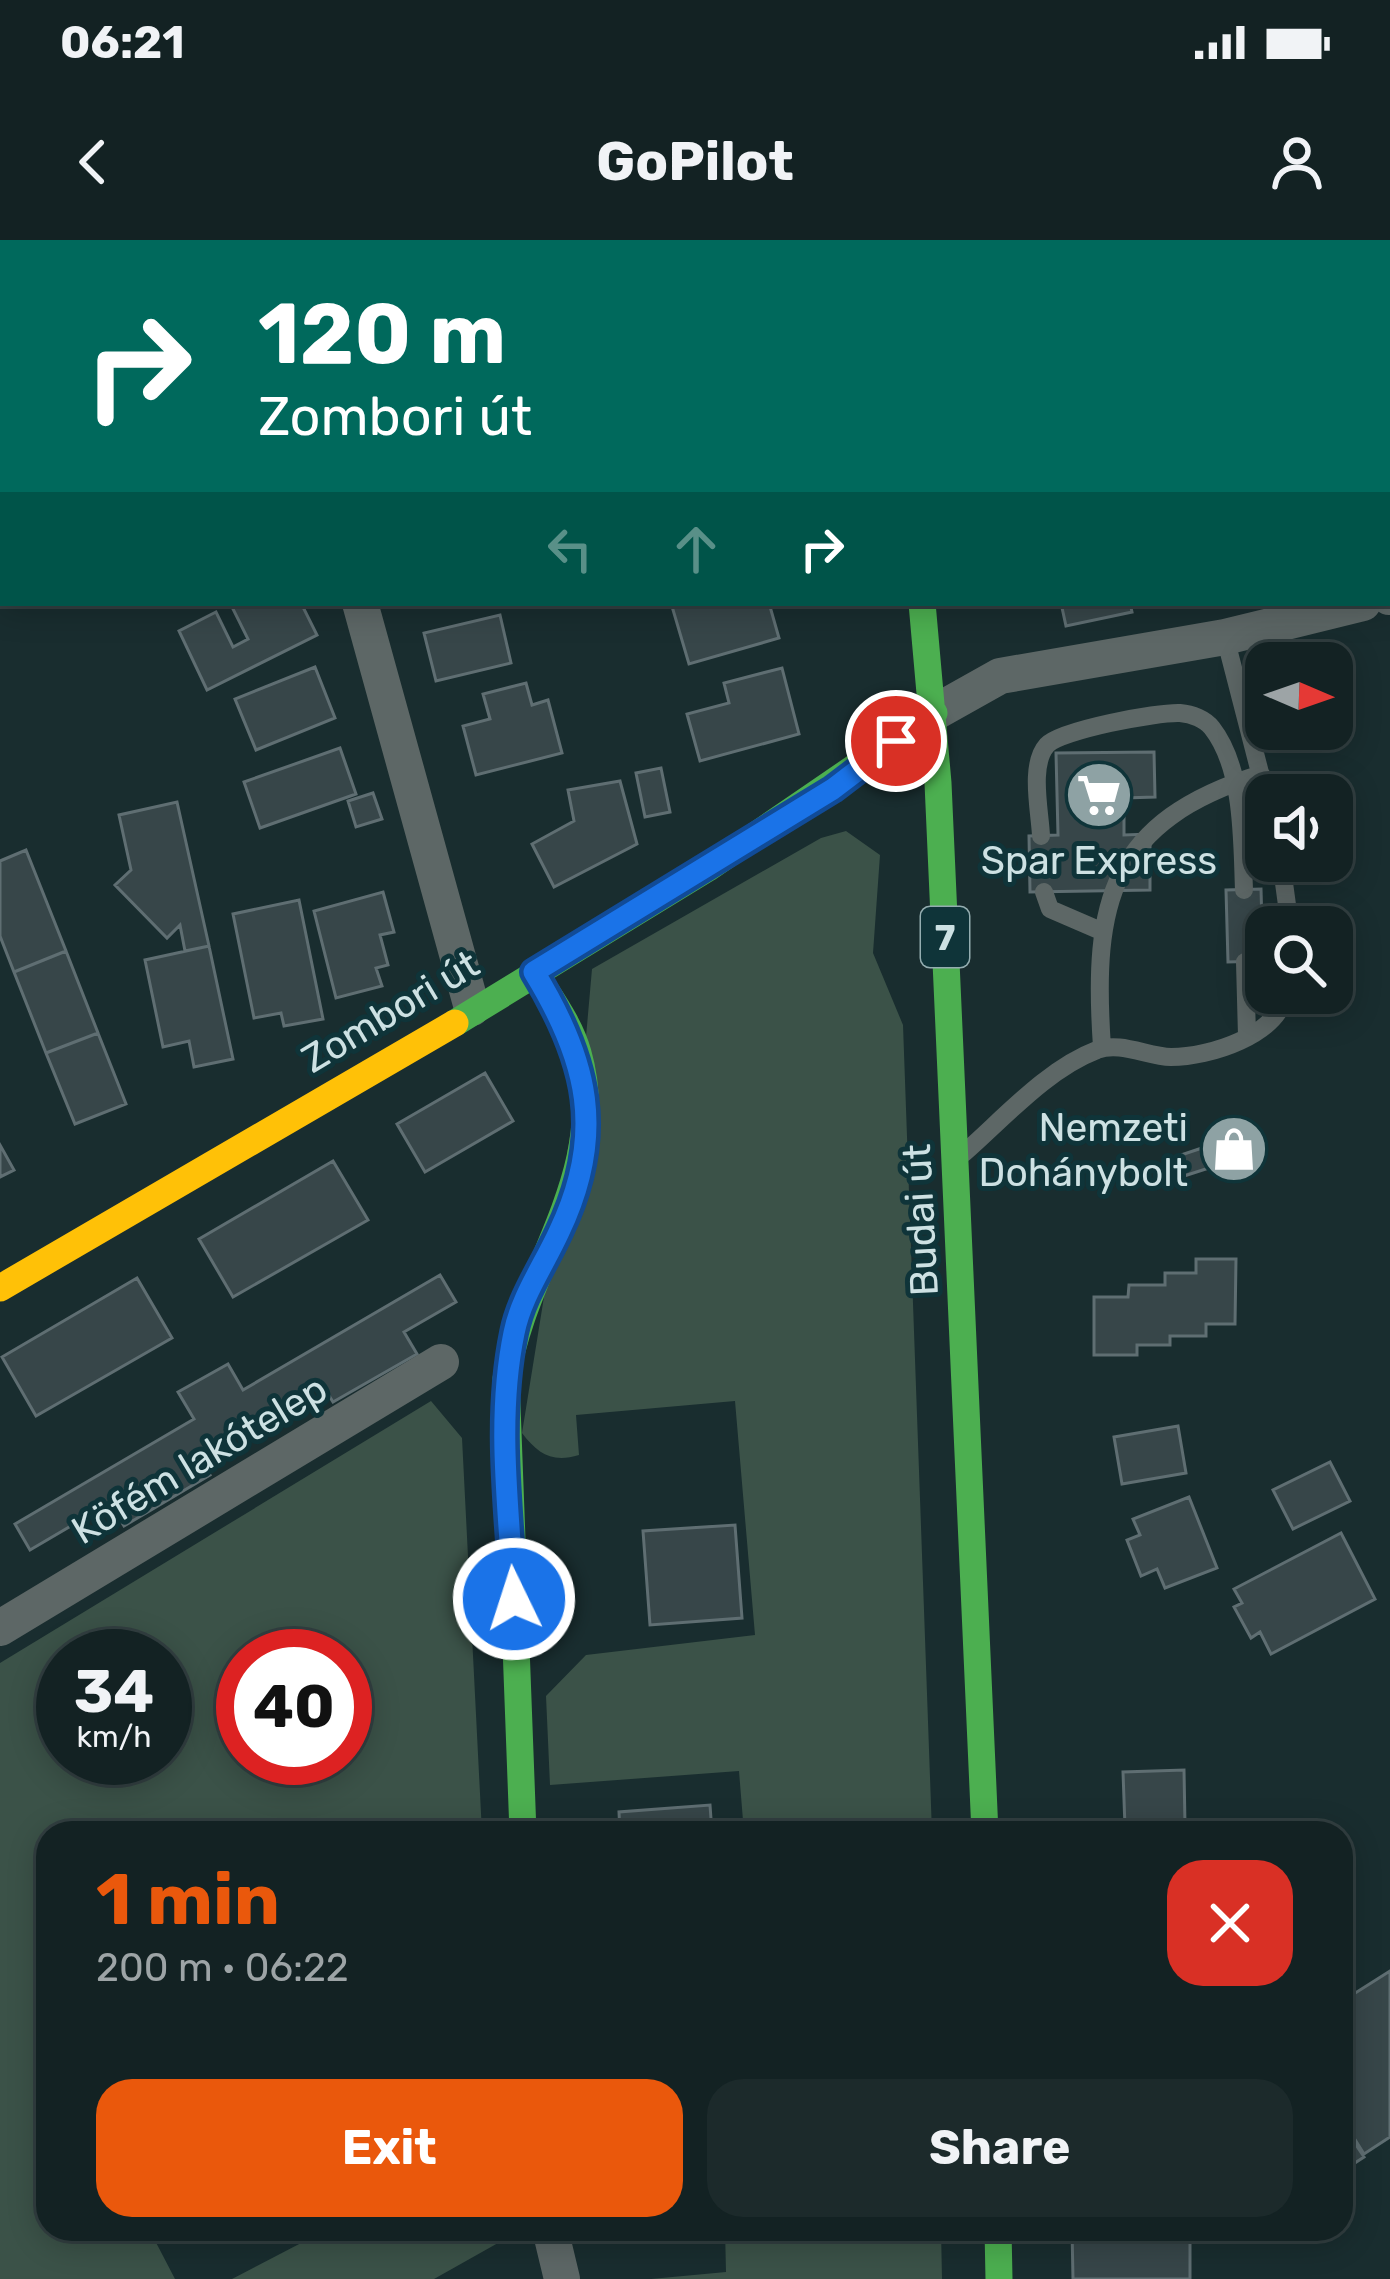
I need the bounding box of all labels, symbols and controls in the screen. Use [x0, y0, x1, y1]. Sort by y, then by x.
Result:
text: 06:21 [60, 16, 185, 69]
icon: back [60, 129, 126, 195]
icon: person [1264, 129, 1330, 195]
text: GoPilot [596, 130, 794, 194]
text: 120 m [258, 284, 506, 384]
icon: right [60, 288, 216, 444]
text: Zombori út [258, 385, 532, 449]
icon: left [537, 516, 603, 582]
icon: ahead [663, 516, 729, 582]
icon: right [789, 516, 855, 582]
north arrow [1245, 642, 1353, 750]
map controls [1245, 642, 1353, 1014]
pin [845, 690, 947, 792]
icon: arrive [863, 708, 929, 774]
supermarket icon: Spar Express [1064, 760, 1134, 830]
button: sound [1245, 774, 1353, 882]
place label: Spar Express [981, 838, 1217, 884]
button: search [1245, 906, 1353, 1014]
road number: 7 [921, 907, 969, 967]
street label: Zombori út [294, 941, 487, 1083]
place label: Nemzeti Dohánybolt [979, 1105, 1188, 1196]
shop icon: Nemzeti Dohánybolt [1199, 1114, 1269, 1184]
street label: Budai út [894, 1143, 948, 1297]
street label: Köfém lakótelep [64, 1366, 335, 1554]
position arrow [451, 1536, 577, 1662]
speed limit sign: 40 [216, 1629, 372, 1785]
text: 34 [74, 1656, 154, 1727]
text: km/h [77, 1719, 151, 1755]
text: 1 min [96, 1857, 280, 1942]
button: close [1167, 1860, 1293, 1986]
text: 200 m · 06:22 [96, 1945, 349, 1991]
button: Exit [96, 2079, 683, 2217]
button: Share [707, 2079, 1293, 2217]

